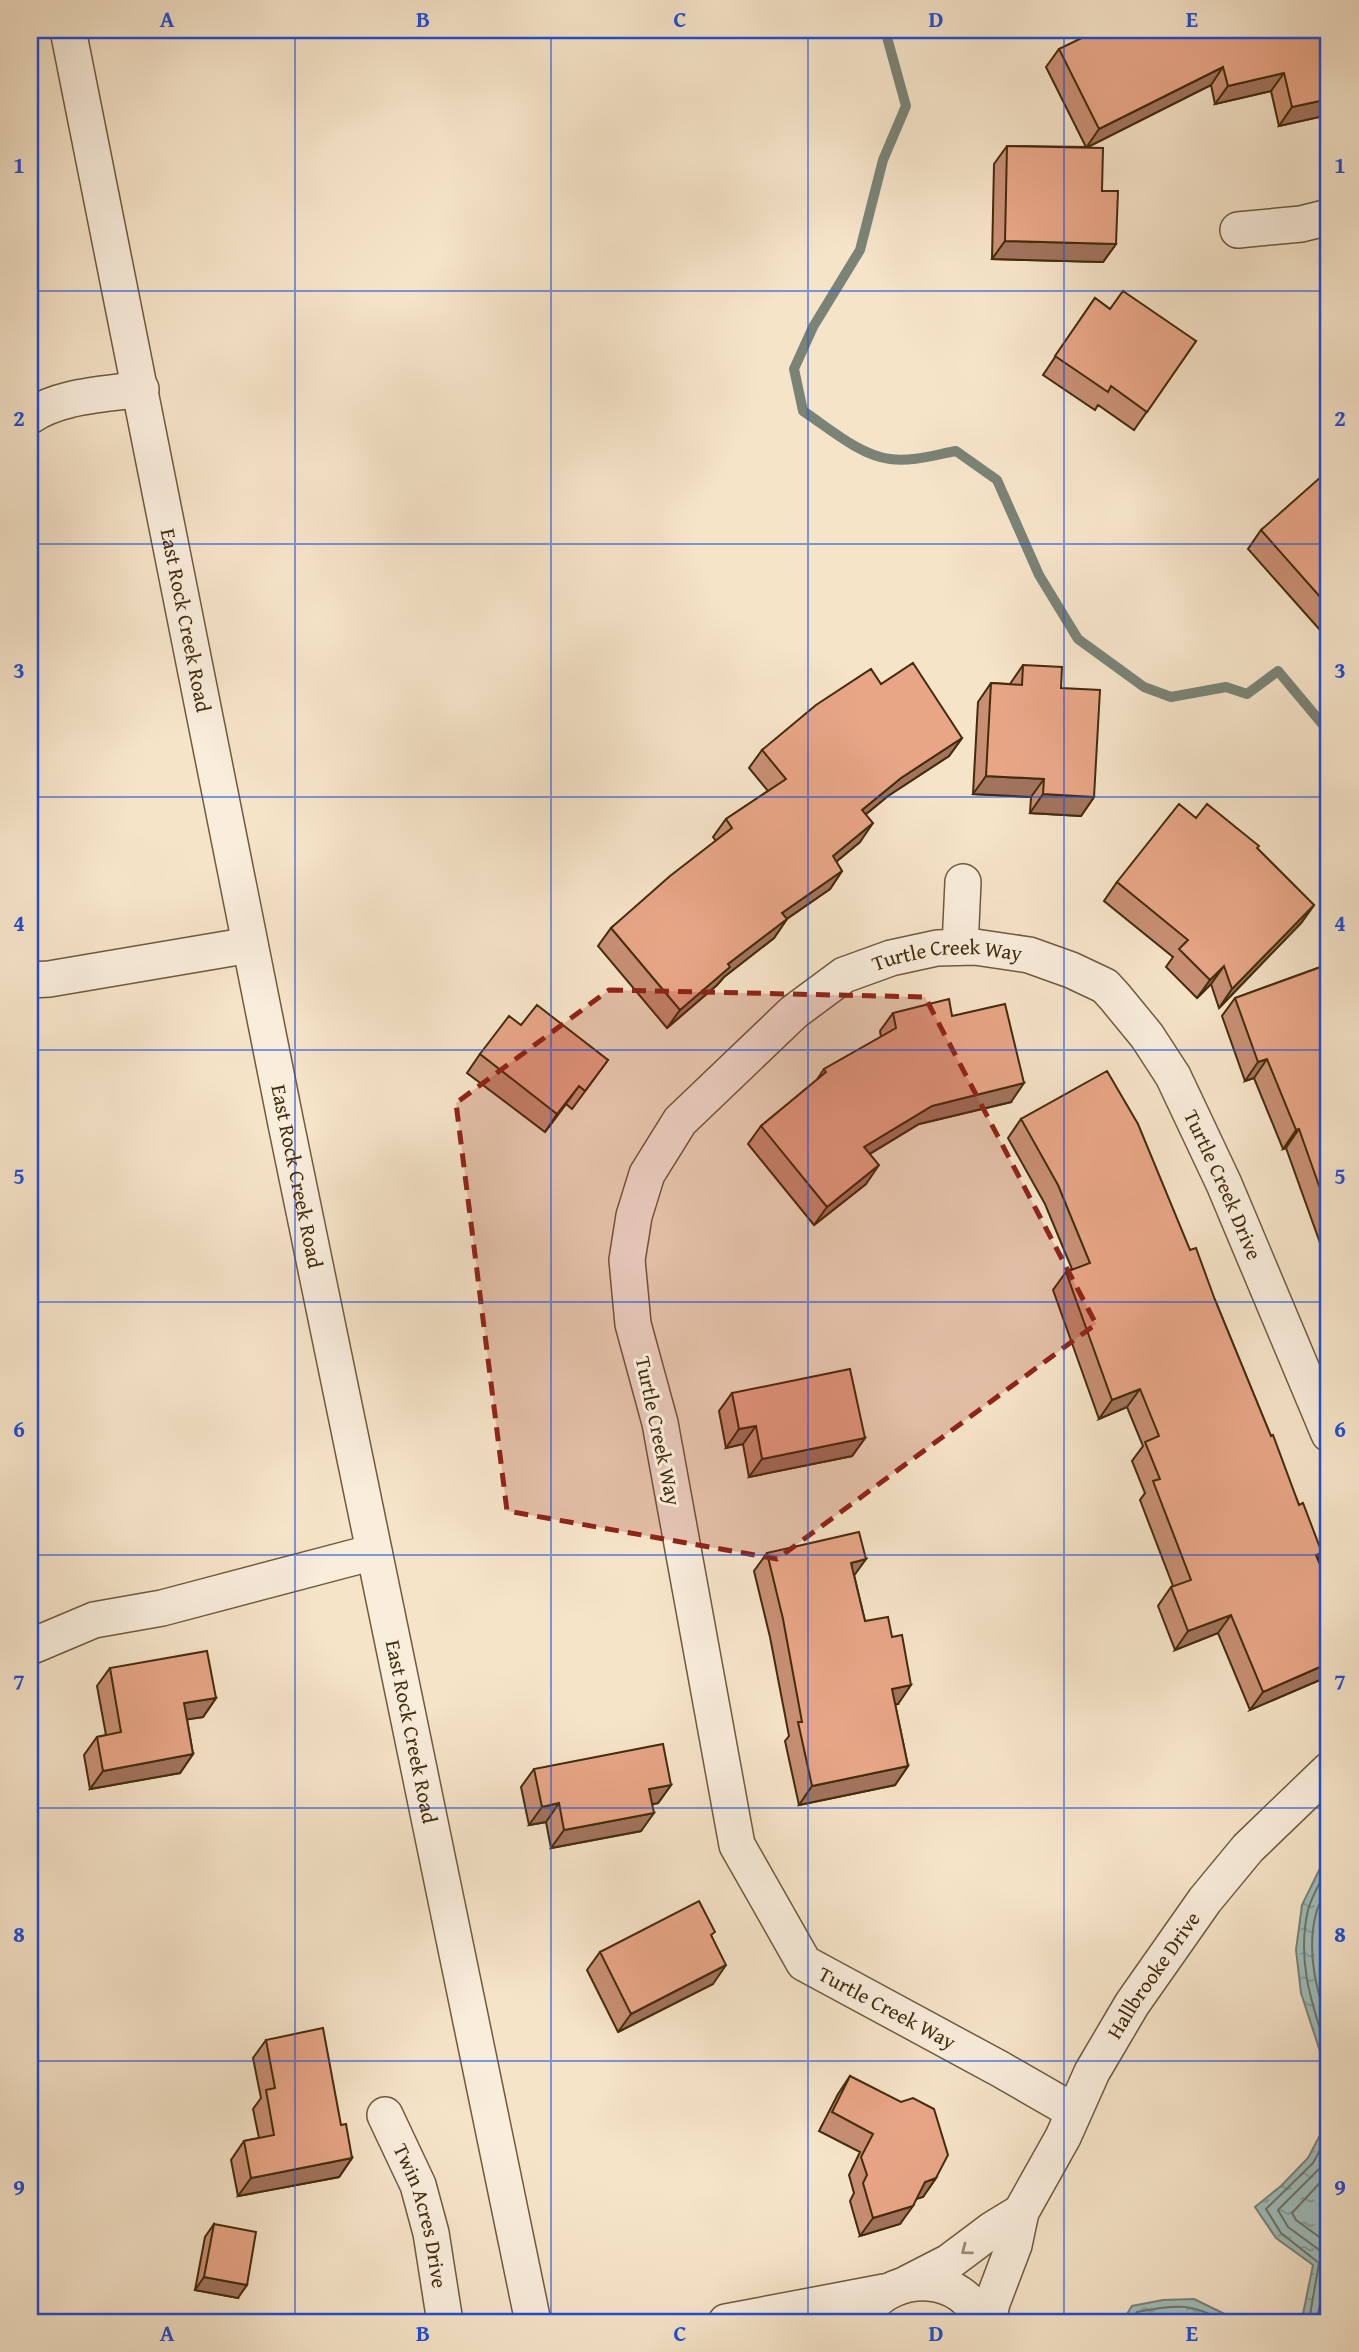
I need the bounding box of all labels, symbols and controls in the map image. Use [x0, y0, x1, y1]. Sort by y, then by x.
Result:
text: A [160, 2, 175, 35]
text: B [416, 2, 430, 35]
text: C [673, 2, 687, 35]
text: D [929, 2, 944, 35]
text: E [1186, 2, 1198, 35]
text: 1 [13, 148, 25, 181]
text: 1 [1334, 148, 1346, 181]
text: 2 [13, 401, 25, 434]
text: 2 [1334, 401, 1346, 434]
street label: East Rock Creek Road [153, 526, 220, 716]
text: 3 [13, 653, 25, 686]
text: 3 [1334, 653, 1346, 686]
text: 4 [13, 906, 25, 939]
text: 4 [1334, 906, 1346, 939]
street label: Turtle Creek Way [867, 931, 1025, 979]
street label: East Rock Creek Road [263, 1082, 331, 1272]
street label: Turtle Creek Drive [1176, 1104, 1270, 1265]
text: 5 [13, 1159, 25, 1192]
text: 5 [1334, 1159, 1346, 1192]
street label: Turtle Creek Way [628, 1353, 690, 1509]
text: 6 [13, 1412, 25, 1445]
text: 6 [1334, 1412, 1346, 1445]
street label: East Rock Creek Road [378, 1637, 446, 1827]
text: 7 [13, 1665, 25, 1698]
text: 7 [1334, 1665, 1346, 1698]
street label: Hallbrooke Drive [1099, 1905, 1208, 2045]
text: 8 [13, 1917, 25, 1950]
text: 8 [1334, 1917, 1346, 1950]
street label: Turtle Creek Way [813, 1958, 962, 2057]
street label: Twin Acres Drive [386, 2138, 455, 2290]
text: 9 [13, 2170, 25, 2203]
text: 9 [1334, 2170, 1346, 2203]
one-way arrow [961, 2241, 973, 2254]
text: A [160, 2316, 175, 2349]
text: B [416, 2316, 430, 2349]
text: C [673, 2316, 687, 2349]
text: D [929, 2316, 944, 2349]
text: E [1186, 2316, 1198, 2349]

